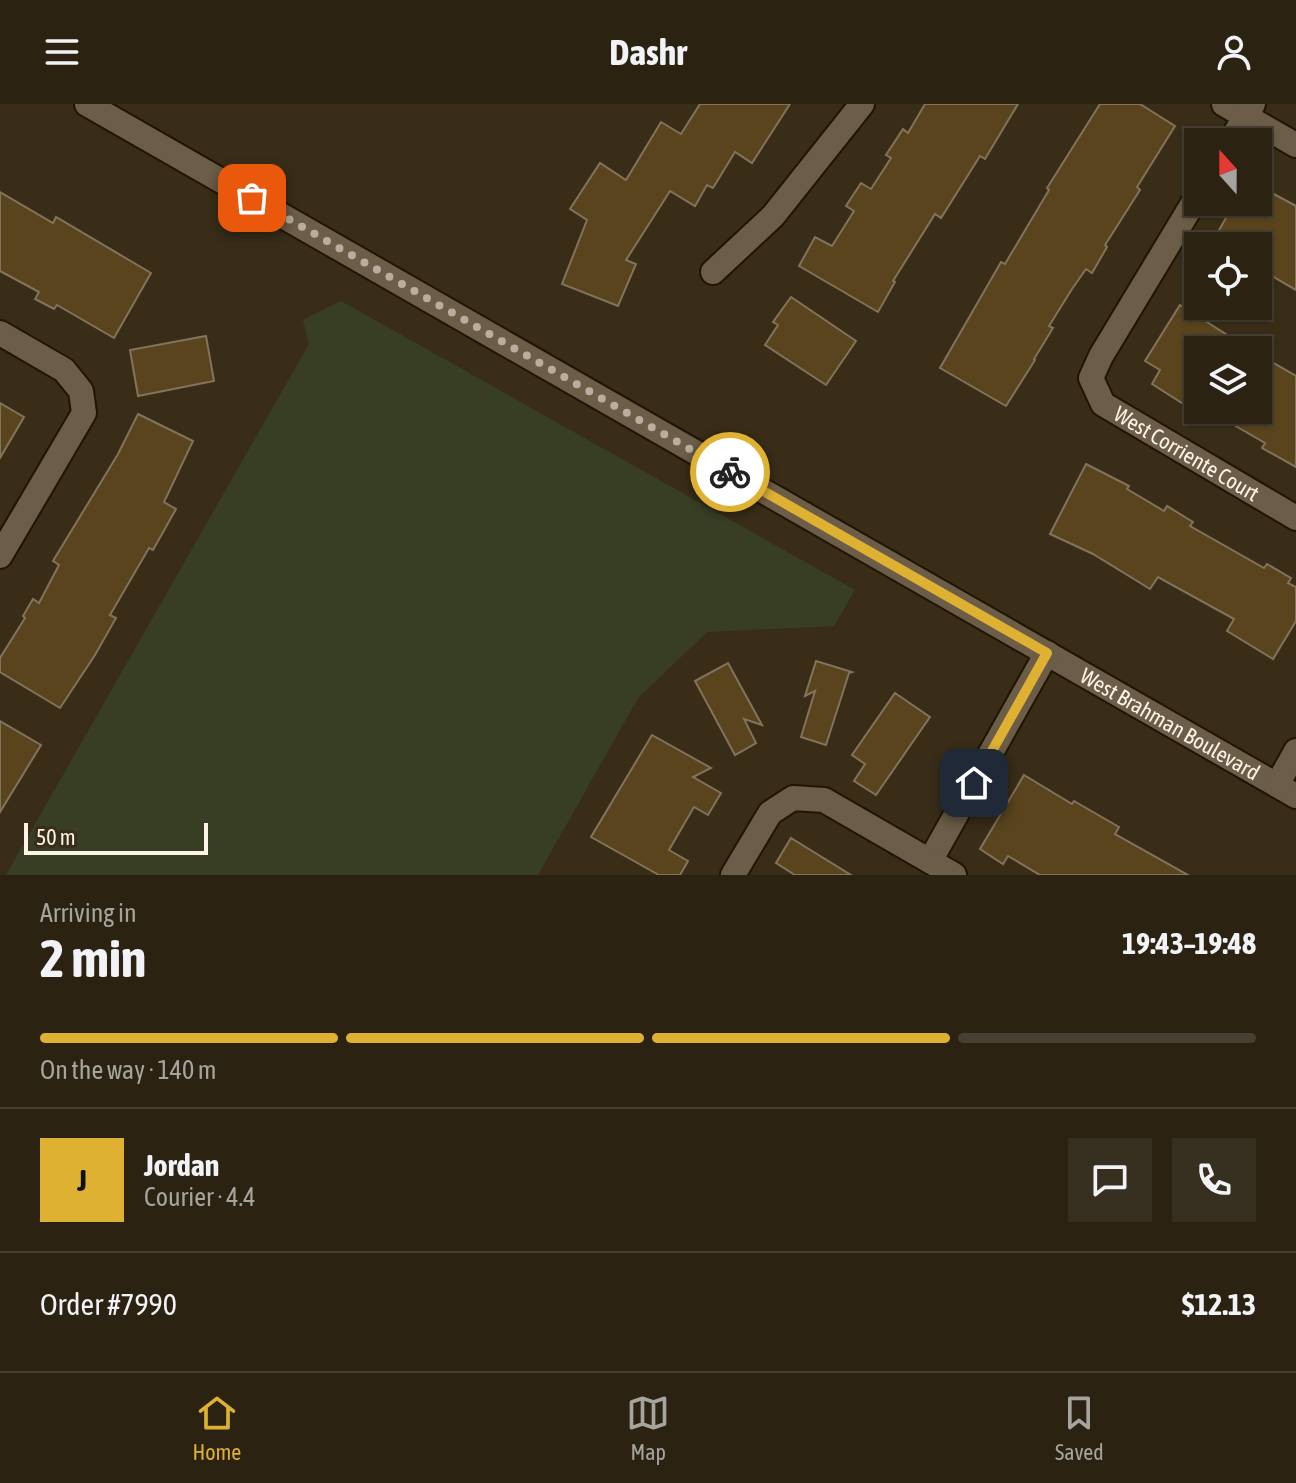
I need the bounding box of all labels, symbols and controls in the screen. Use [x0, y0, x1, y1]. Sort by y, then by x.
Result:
icon: menu [40, 30, 84, 74]
icon: person [1212, 30, 1256, 74]
text: Dashr [609, 31, 687, 73]
north arrow [1184, 128, 1272, 216]
map controls [1184, 128, 1272, 424]
pin [218, 164, 286, 232]
icon: bag [230, 176, 274, 220]
button: locate [1184, 232, 1272, 320]
button: layers [1184, 336, 1272, 424]
street label: West Corriente Court [1109, 401, 1264, 506]
courier [690, 432, 770, 512]
icon: bike [708, 450, 752, 494]
street label: West Brahman Boulevard [1076, 662, 1264, 786]
pin [940, 749, 1008, 817]
icon: home [952, 761, 996, 805]
scale bar [24, 819, 208, 855]
text: 50 m [36, 824, 76, 850]
text: Arriving in [40, 898, 137, 928]
text: 19:43–19:48 [1122, 926, 1256, 960]
text: 2 min [40, 928, 146, 988]
text: On the way · 140 m [40, 1055, 217, 1085]
button: chat [1068, 1138, 1152, 1222]
button: phone [1172, 1138, 1256, 1222]
text: Jordan [144, 1148, 219, 1182]
text: J [77, 1163, 87, 1197]
text: Courier · 4.4 [144, 1182, 255, 1212]
text: Order #7990 [40, 1287, 177, 1321]
text: $12.13 [1182, 1287, 1256, 1321]
tab: Home [192, 1391, 241, 1465]
tab: Map [626, 1391, 670, 1465]
tab: Saved [1055, 1391, 1104, 1465]

